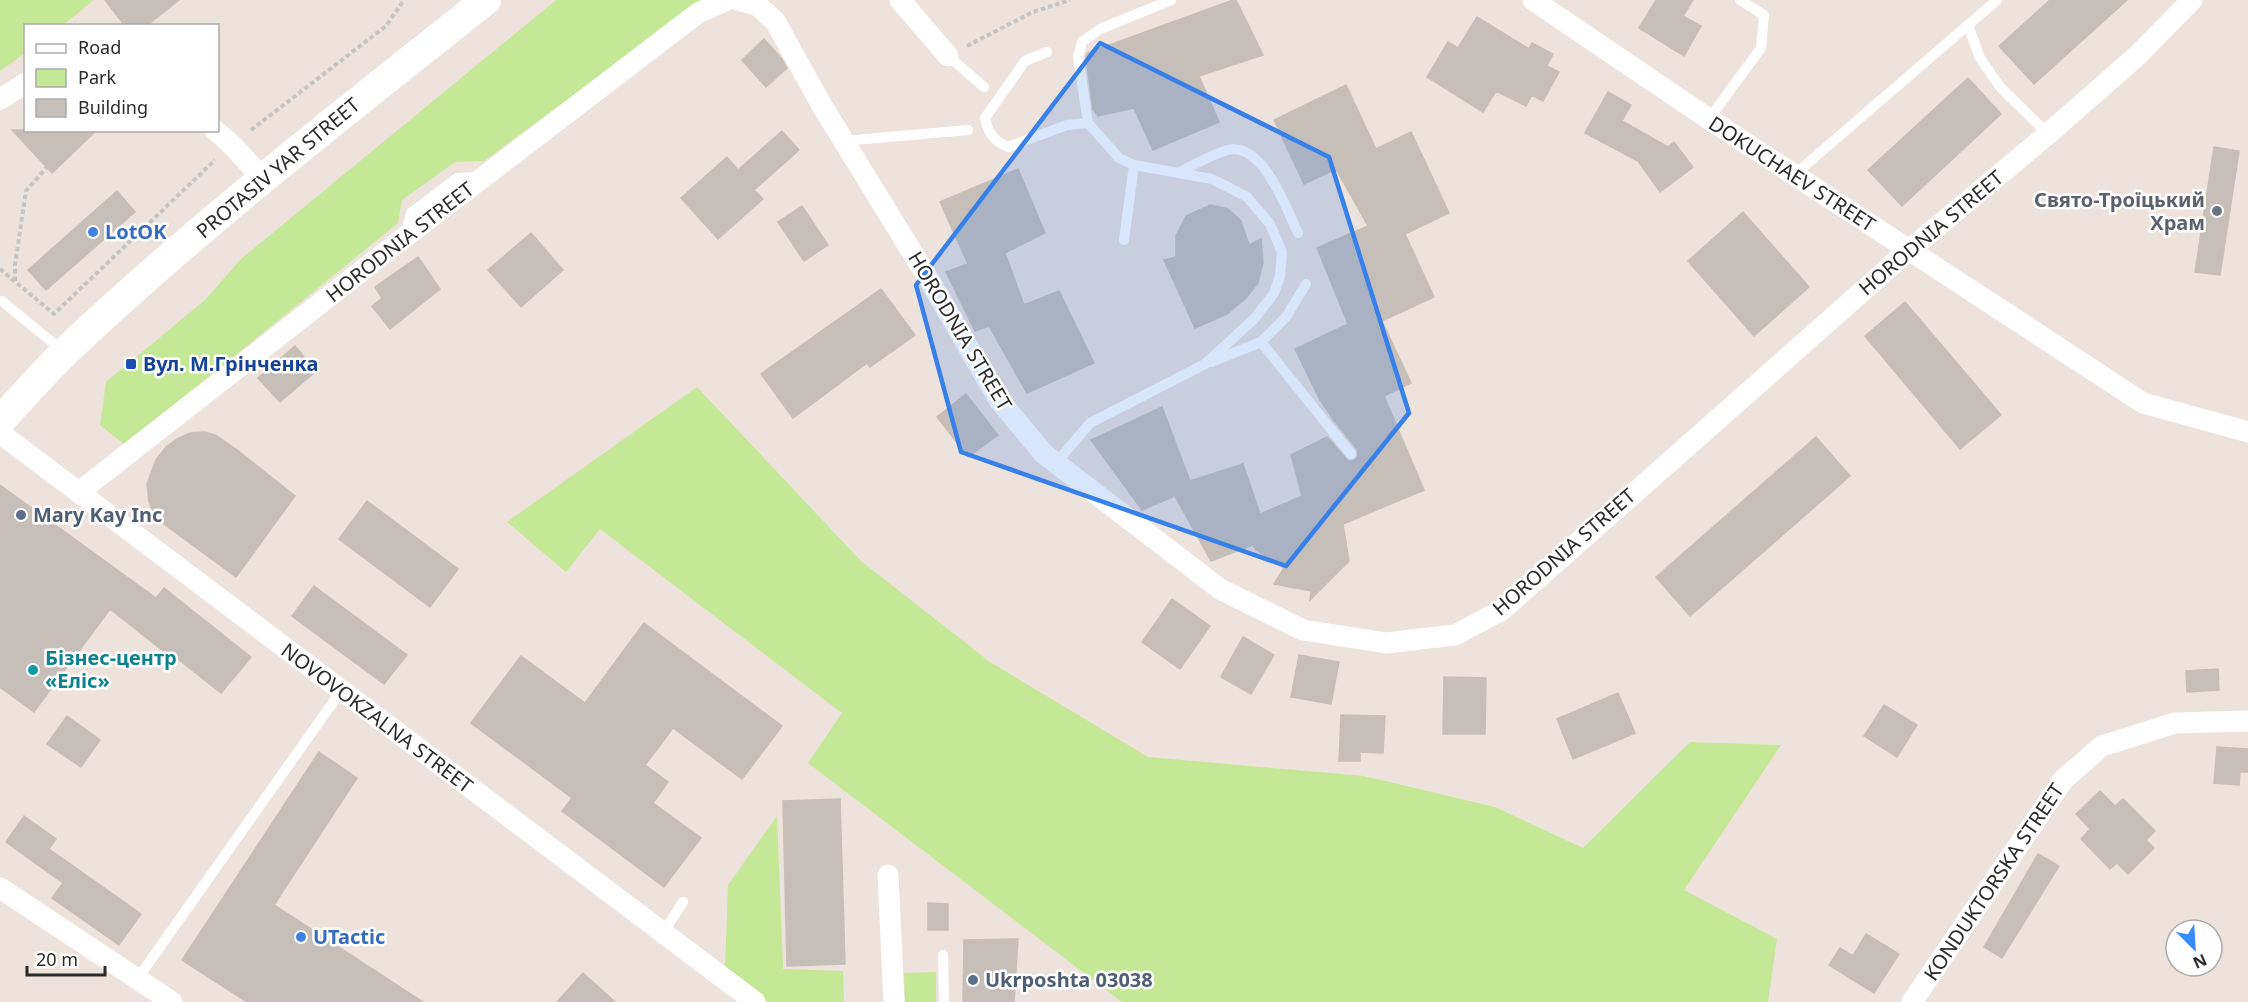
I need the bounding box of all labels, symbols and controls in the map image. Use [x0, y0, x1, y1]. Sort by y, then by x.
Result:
legend [24, 24, 219, 132]
text: Road [78, 35, 121, 59]
text: Park [78, 65, 116, 89]
street label: PROTASIV YAR STREET [190, 91, 365, 244]
text: Building [78, 95, 148, 119]
street label: DOKUCHAEV STREET [1704, 110, 1881, 238]
street label: HORODNIA STREET [1853, 164, 2009, 301]
street label: HORODNIA STREET [320, 175, 479, 308]
place label: Свято-Троїцький Храм [2034, 186, 2205, 236]
marker: Свято-Троїцький Храм [2210, 204, 2224, 218]
place label: LotOK [105, 218, 167, 245]
marker: LotOK [86, 225, 100, 239]
street label: HORODNIA STREET [902, 246, 1019, 415]
place label: Вул. М.Грінченка [143, 350, 318, 377]
marker: Вул. М.Грінченка [124, 357, 138, 371]
street label: HORODNIA STREET [1487, 482, 1641, 621]
place label: Mary Kay Inc [33, 501, 162, 528]
marker: Mary Kay Inc [14, 508, 28, 522]
street label: NOVOVOKZALNA STREET [276, 637, 479, 799]
place label: Бізнес-центр «Еліс» [45, 644, 177, 694]
marker: Бізнес-центр «Еліс» [26, 663, 40, 677]
street label: KONDUKTORSKA STREET [1917, 778, 2070, 986]
north arrow [2164, 918, 2224, 978]
place label: UTactic [313, 923, 385, 950]
marker: UTactic [294, 930, 308, 944]
scale bar [27, 939, 105, 977]
text: 20 m [36, 947, 78, 971]
text: N [2190, 949, 2211, 974]
place label: Ukrposhta 03038 [985, 966, 1153, 993]
marker: Ukrposhta 03038 [966, 973, 980, 987]

